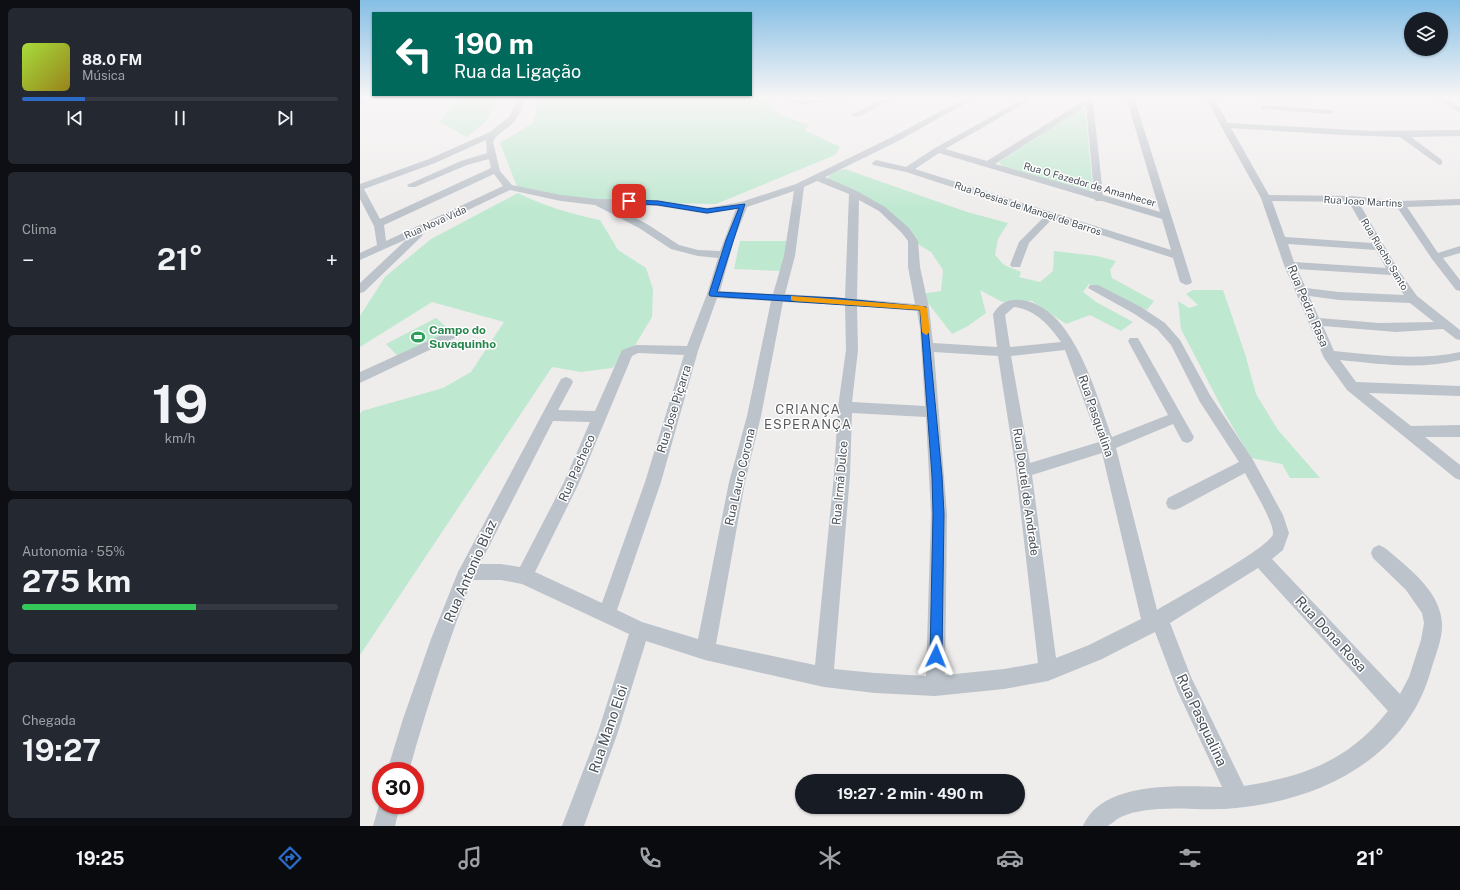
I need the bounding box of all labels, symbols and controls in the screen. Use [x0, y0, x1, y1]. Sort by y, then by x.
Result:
map controls [1404, 12, 1448, 56]
button: layers [1404, 12, 1448, 56]
text: 190 m [454, 27, 534, 60]
icon: left [388, 28, 440, 80]
text: 88.0 FM [82, 51, 142, 68]
text: Rua da Ligação [454, 61, 581, 82]
text: Música [82, 68, 125, 83]
icon: previous [64, 107, 86, 129]
icon: pause [169, 107, 191, 129]
icon: next [274, 107, 296, 129]
street label: Rua O Fazedor de Amanhecer [1022, 159, 1158, 209]
street label: Rua Poesias de Manoel de Barros [953, 179, 1103, 237]
pin [612, 184, 646, 218]
icon: arrive [618, 190, 640, 212]
street label: Rua Joao Martins [1323, 193, 1403, 209]
street label: Rua Nova Vida [402, 203, 468, 241]
street label: Rua Riacho Santo [1359, 216, 1411, 292]
text: Clima [22, 222, 57, 237]
text: 21° [157, 241, 203, 277]
text: − [22, 247, 34, 273]
text: + [326, 247, 338, 273]
street label: Rua Pedra Rasa [1284, 263, 1332, 349]
place label: Campo do Suvaquinho [429, 323, 496, 351]
sports icon: Campo do Suvaquinho [410, 329, 426, 345]
street label: Rua Jose Piçarra [654, 363, 694, 455]
street label: Rua Pasqualina [1075, 373, 1117, 459]
text: 19 [152, 374, 208, 435]
district label: CRIANÇA ESPERANÇA [764, 402, 852, 432]
street label: Rua Lauro Corona [722, 427, 758, 527]
street label: Rua Doutel de Andrade [1010, 427, 1042, 557]
text: km/h [165, 431, 195, 446]
street label: Rua Pacheco [556, 432, 598, 504]
street label: Rua Irmã Dulce [829, 440, 851, 526]
street label: Rua Antonio Blaz [440, 517, 500, 625]
text: Autonomia · 55% [22, 544, 125, 559]
text: 275 km [22, 563, 131, 599]
street label: Rua Dona Rosa [1292, 593, 1370, 675]
position arrow [915, 635, 957, 677]
street label: Rua Pasqualina [1174, 671, 1230, 769]
street label: Rua Mano Eloi [585, 683, 631, 775]
text: Chegada [22, 713, 76, 728]
text: 19:27 [22, 732, 101, 768]
speed limit sign: 30 [372, 762, 424, 814]
text: 19:27 · 2 min · 490 m [837, 785, 983, 802]
icon: directions [276, 844, 304, 872]
icon: music [456, 844, 484, 872]
icon: phone [636, 844, 664, 872]
icon: climate [816, 844, 844, 872]
icon: car [996, 844, 1024, 872]
icon: filters [1176, 844, 1204, 872]
text: 19:25 [76, 848, 124, 869]
text: 21° [1356, 848, 1384, 869]

